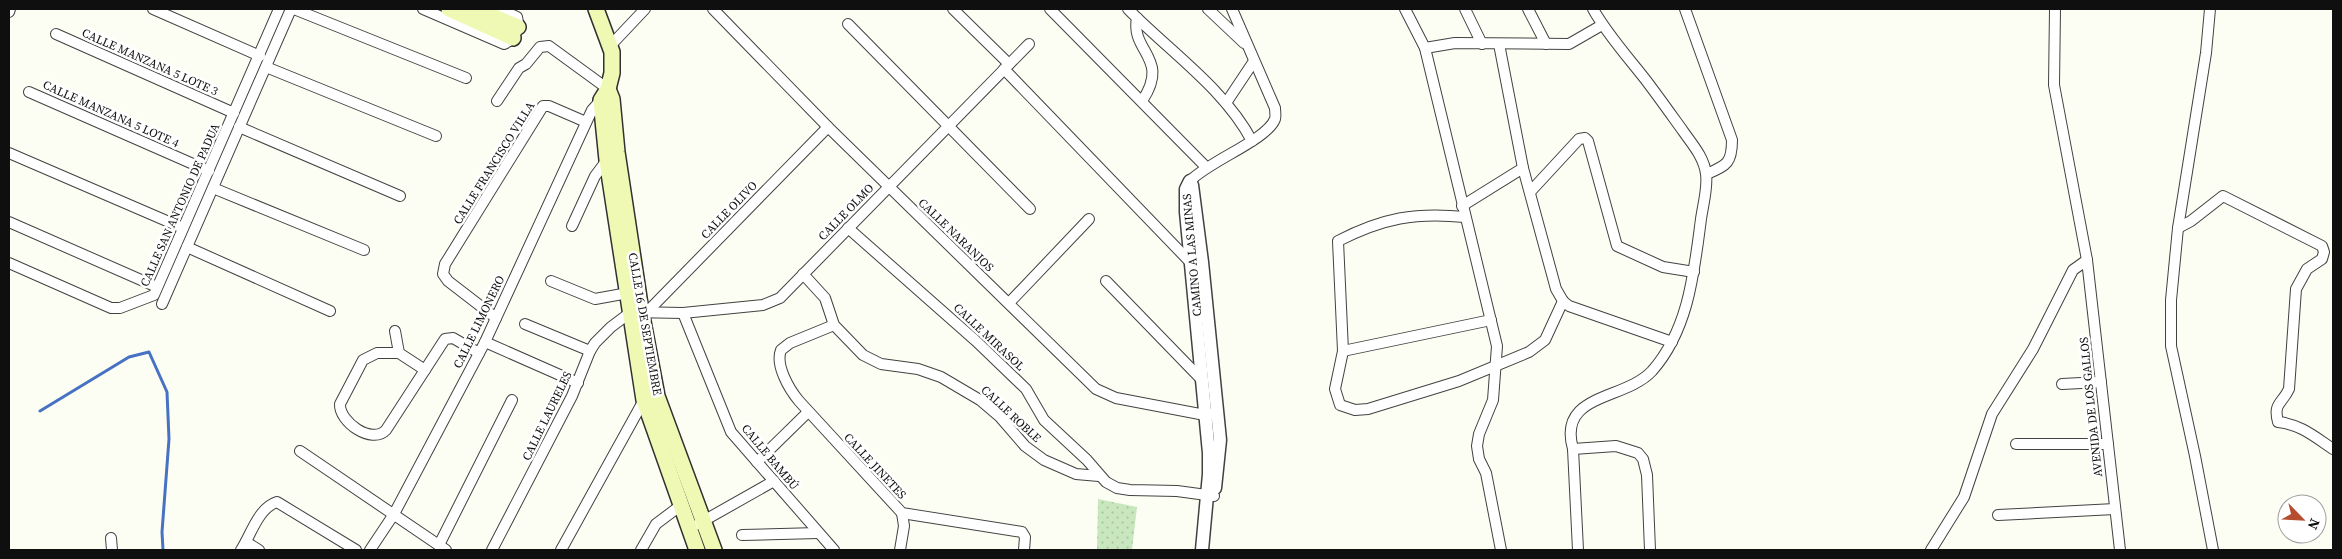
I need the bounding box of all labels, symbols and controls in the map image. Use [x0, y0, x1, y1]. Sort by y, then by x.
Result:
street label: CALLE MANZANA 5 LOTE 3 [79, 25, 221, 99]
street label: CALLE MANZANA 5 LOTE 4 [40, 77, 182, 151]
street label: CALLE FRANCISCO VILLA [450, 99, 538, 227]
street label: CALLE SAN ANTONIO DE PADUA [137, 121, 223, 289]
street label: CALLE OLIVO [697, 178, 761, 242]
street label: CALLE OLMO [815, 180, 877, 244]
street label: CAMINO A LAS MINAS [1179, 193, 1205, 317]
street label: CALLE NARANJOS [915, 195, 997, 275]
street label: CALLE 16 DE SEPTIEMBRE [625, 251, 665, 397]
street label: CALLE LIMONERO [450, 273, 508, 371]
street label: CALLE MIRASOL [950, 300, 1028, 374]
street label: AVENIDA DE LOS GALLOS [2076, 336, 2106, 478]
street label: CALLE LAURELES [518, 369, 576, 463]
street label: CALLE ROBLE [978, 382, 1044, 446]
street label: CALLE BAMBÚ [738, 421, 802, 493]
street label: CALLE JINETES [840, 430, 910, 502]
north arrow [2277, 494, 2327, 544]
text: N [2303, 516, 2325, 533]

